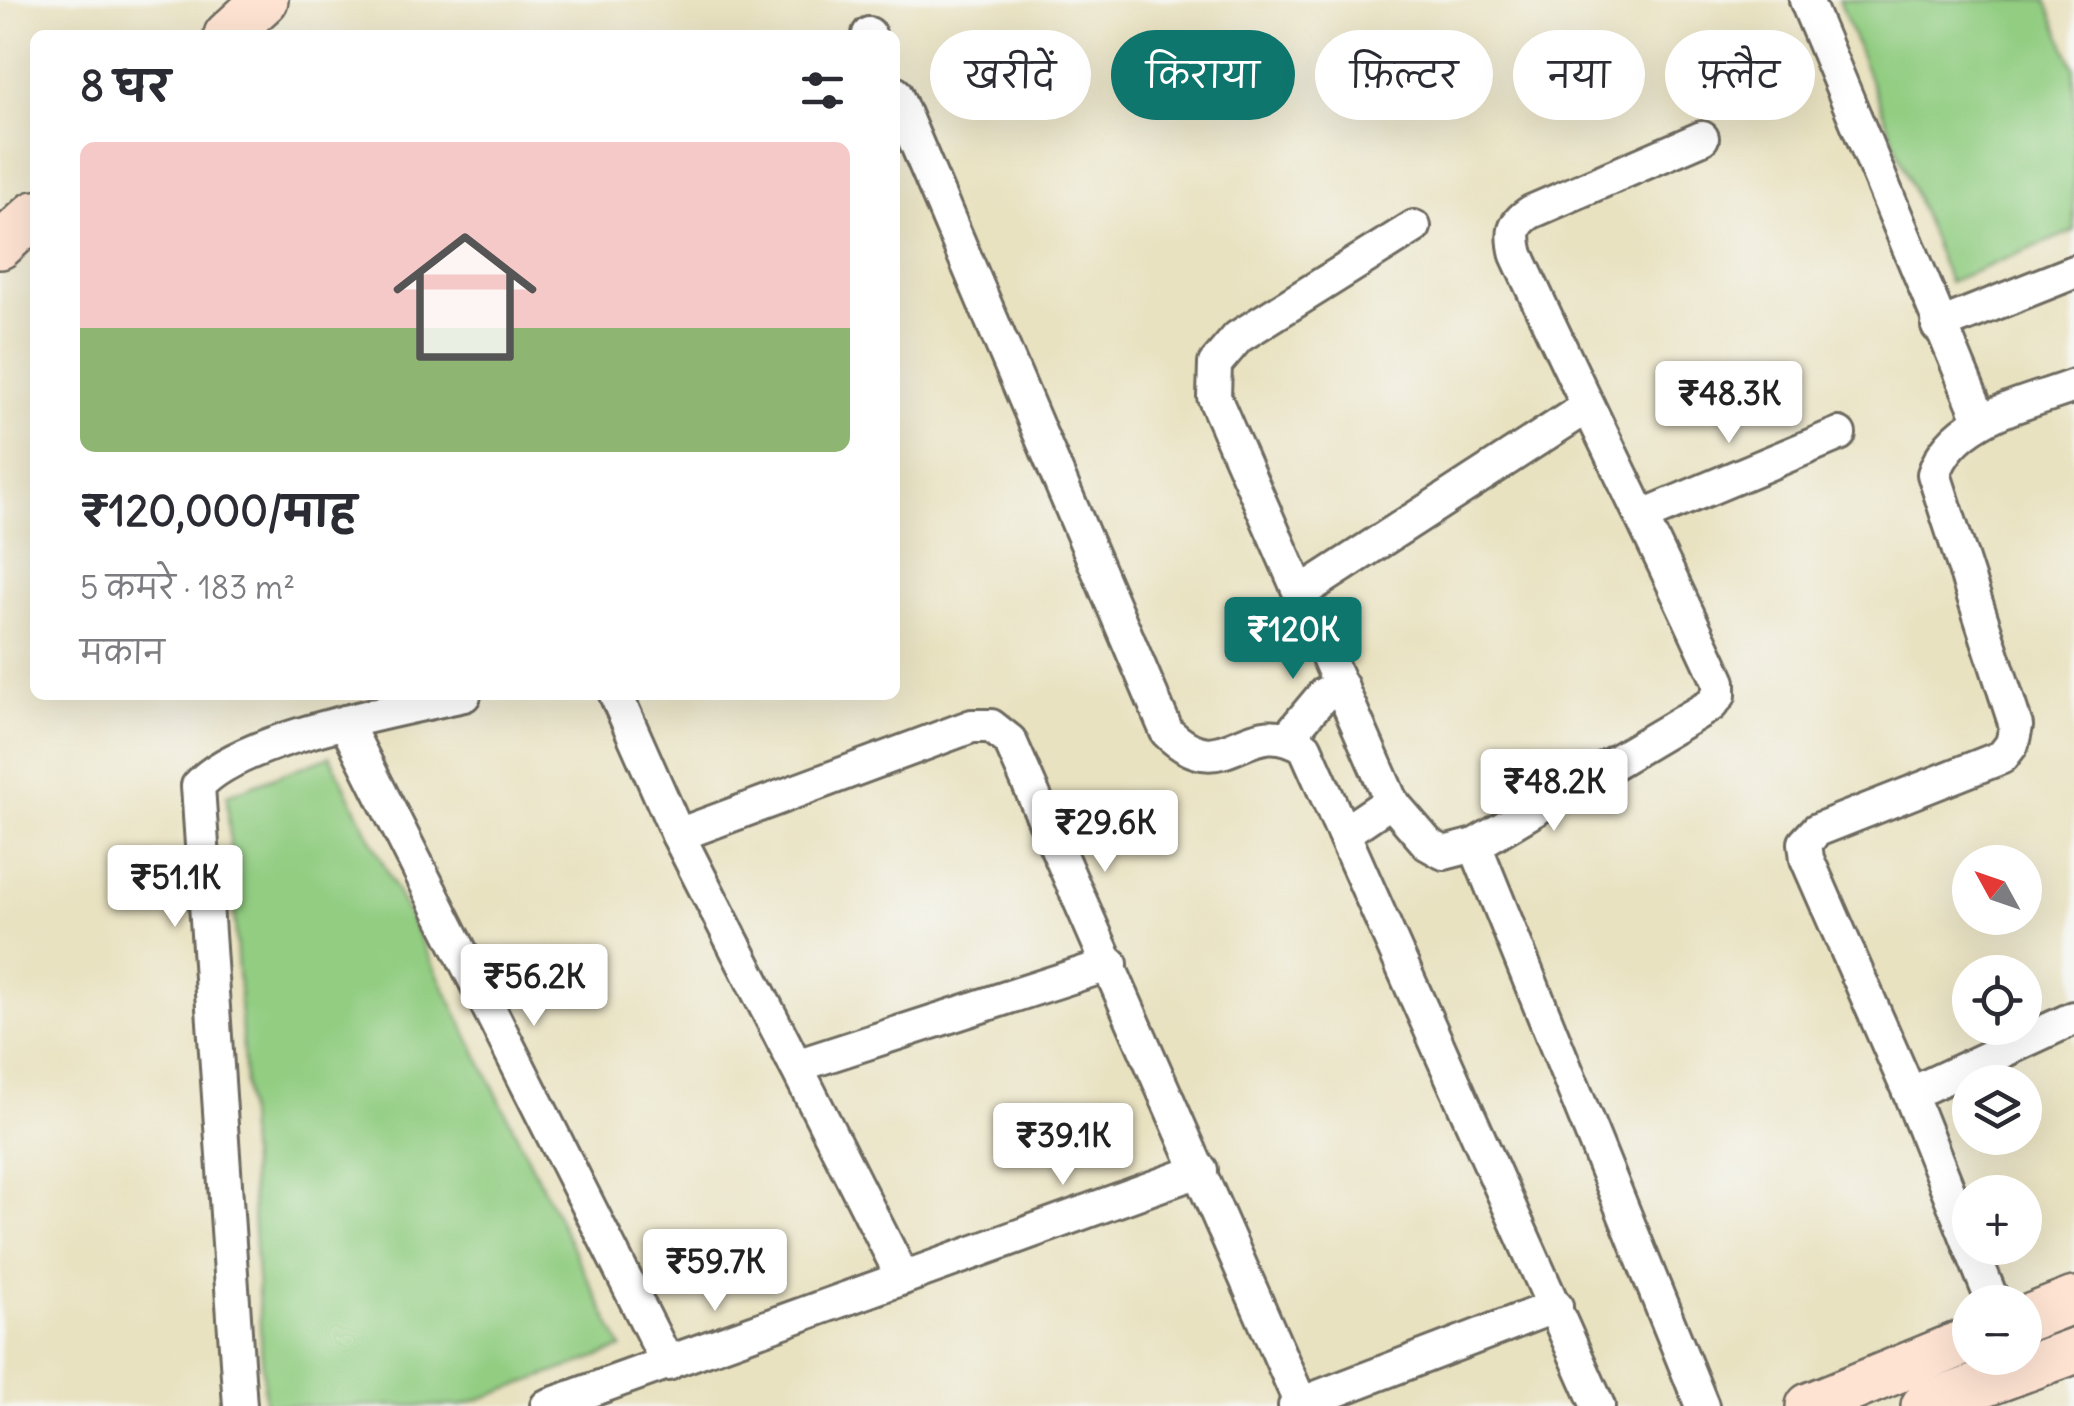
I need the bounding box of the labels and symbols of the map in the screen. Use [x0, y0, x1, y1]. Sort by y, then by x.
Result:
pin: ₹48.3K [1648, 361, 1810, 446]
pin: ₹120K [1223, 597, 1363, 682]
pin: ₹48.2K [1473, 749, 1635, 834]
pin: ₹29.6K [1024, 790, 1186, 875]
pin: ₹51.1K [94, 845, 256, 930]
north arrow [1952, 845, 2042, 935]
pin: ₹56.2K [453, 944, 615, 1029]
pin: ₹39.1K [982, 1103, 1144, 1188]
pin: ₹59.7K [634, 1229, 796, 1314]

